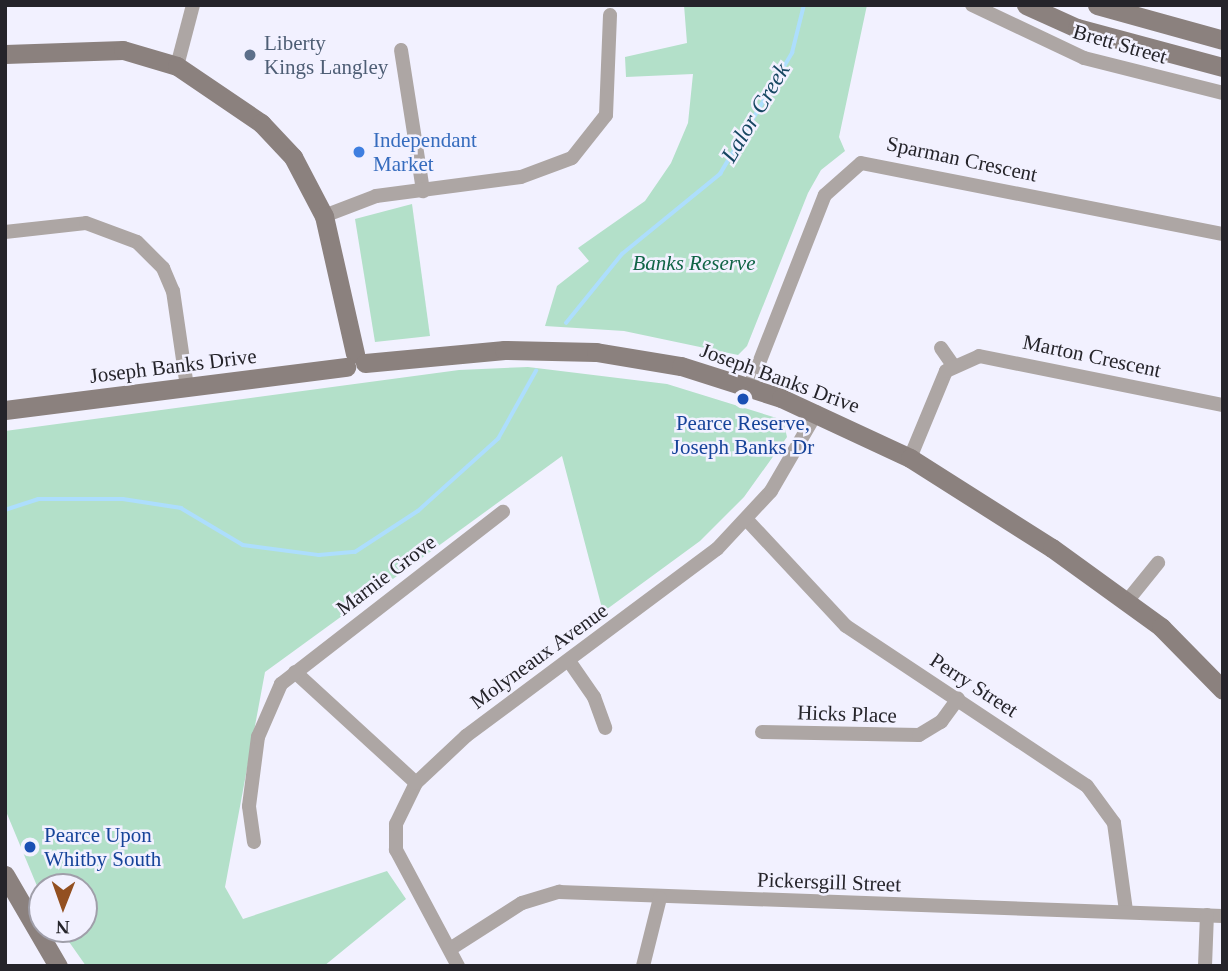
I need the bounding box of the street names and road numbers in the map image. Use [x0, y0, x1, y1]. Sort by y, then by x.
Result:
street label: Brett Street [1070, 19, 1170, 69]
street label: Sparman Crescent [884, 131, 1040, 187]
street label: Marton Crescent [1021, 329, 1163, 383]
street label: Joseph Banks Drive [697, 337, 863, 419]
street label: Joseph Banks Drive [88, 343, 258, 389]
street label: Marnie Grove [331, 529, 441, 621]
street label: Molyneaux Avenue [465, 597, 613, 715]
street label: Perry Street [925, 647, 1023, 723]
street label: Hicks Place [797, 700, 897, 728]
street label: Pickersgill Street [757, 867, 901, 897]

